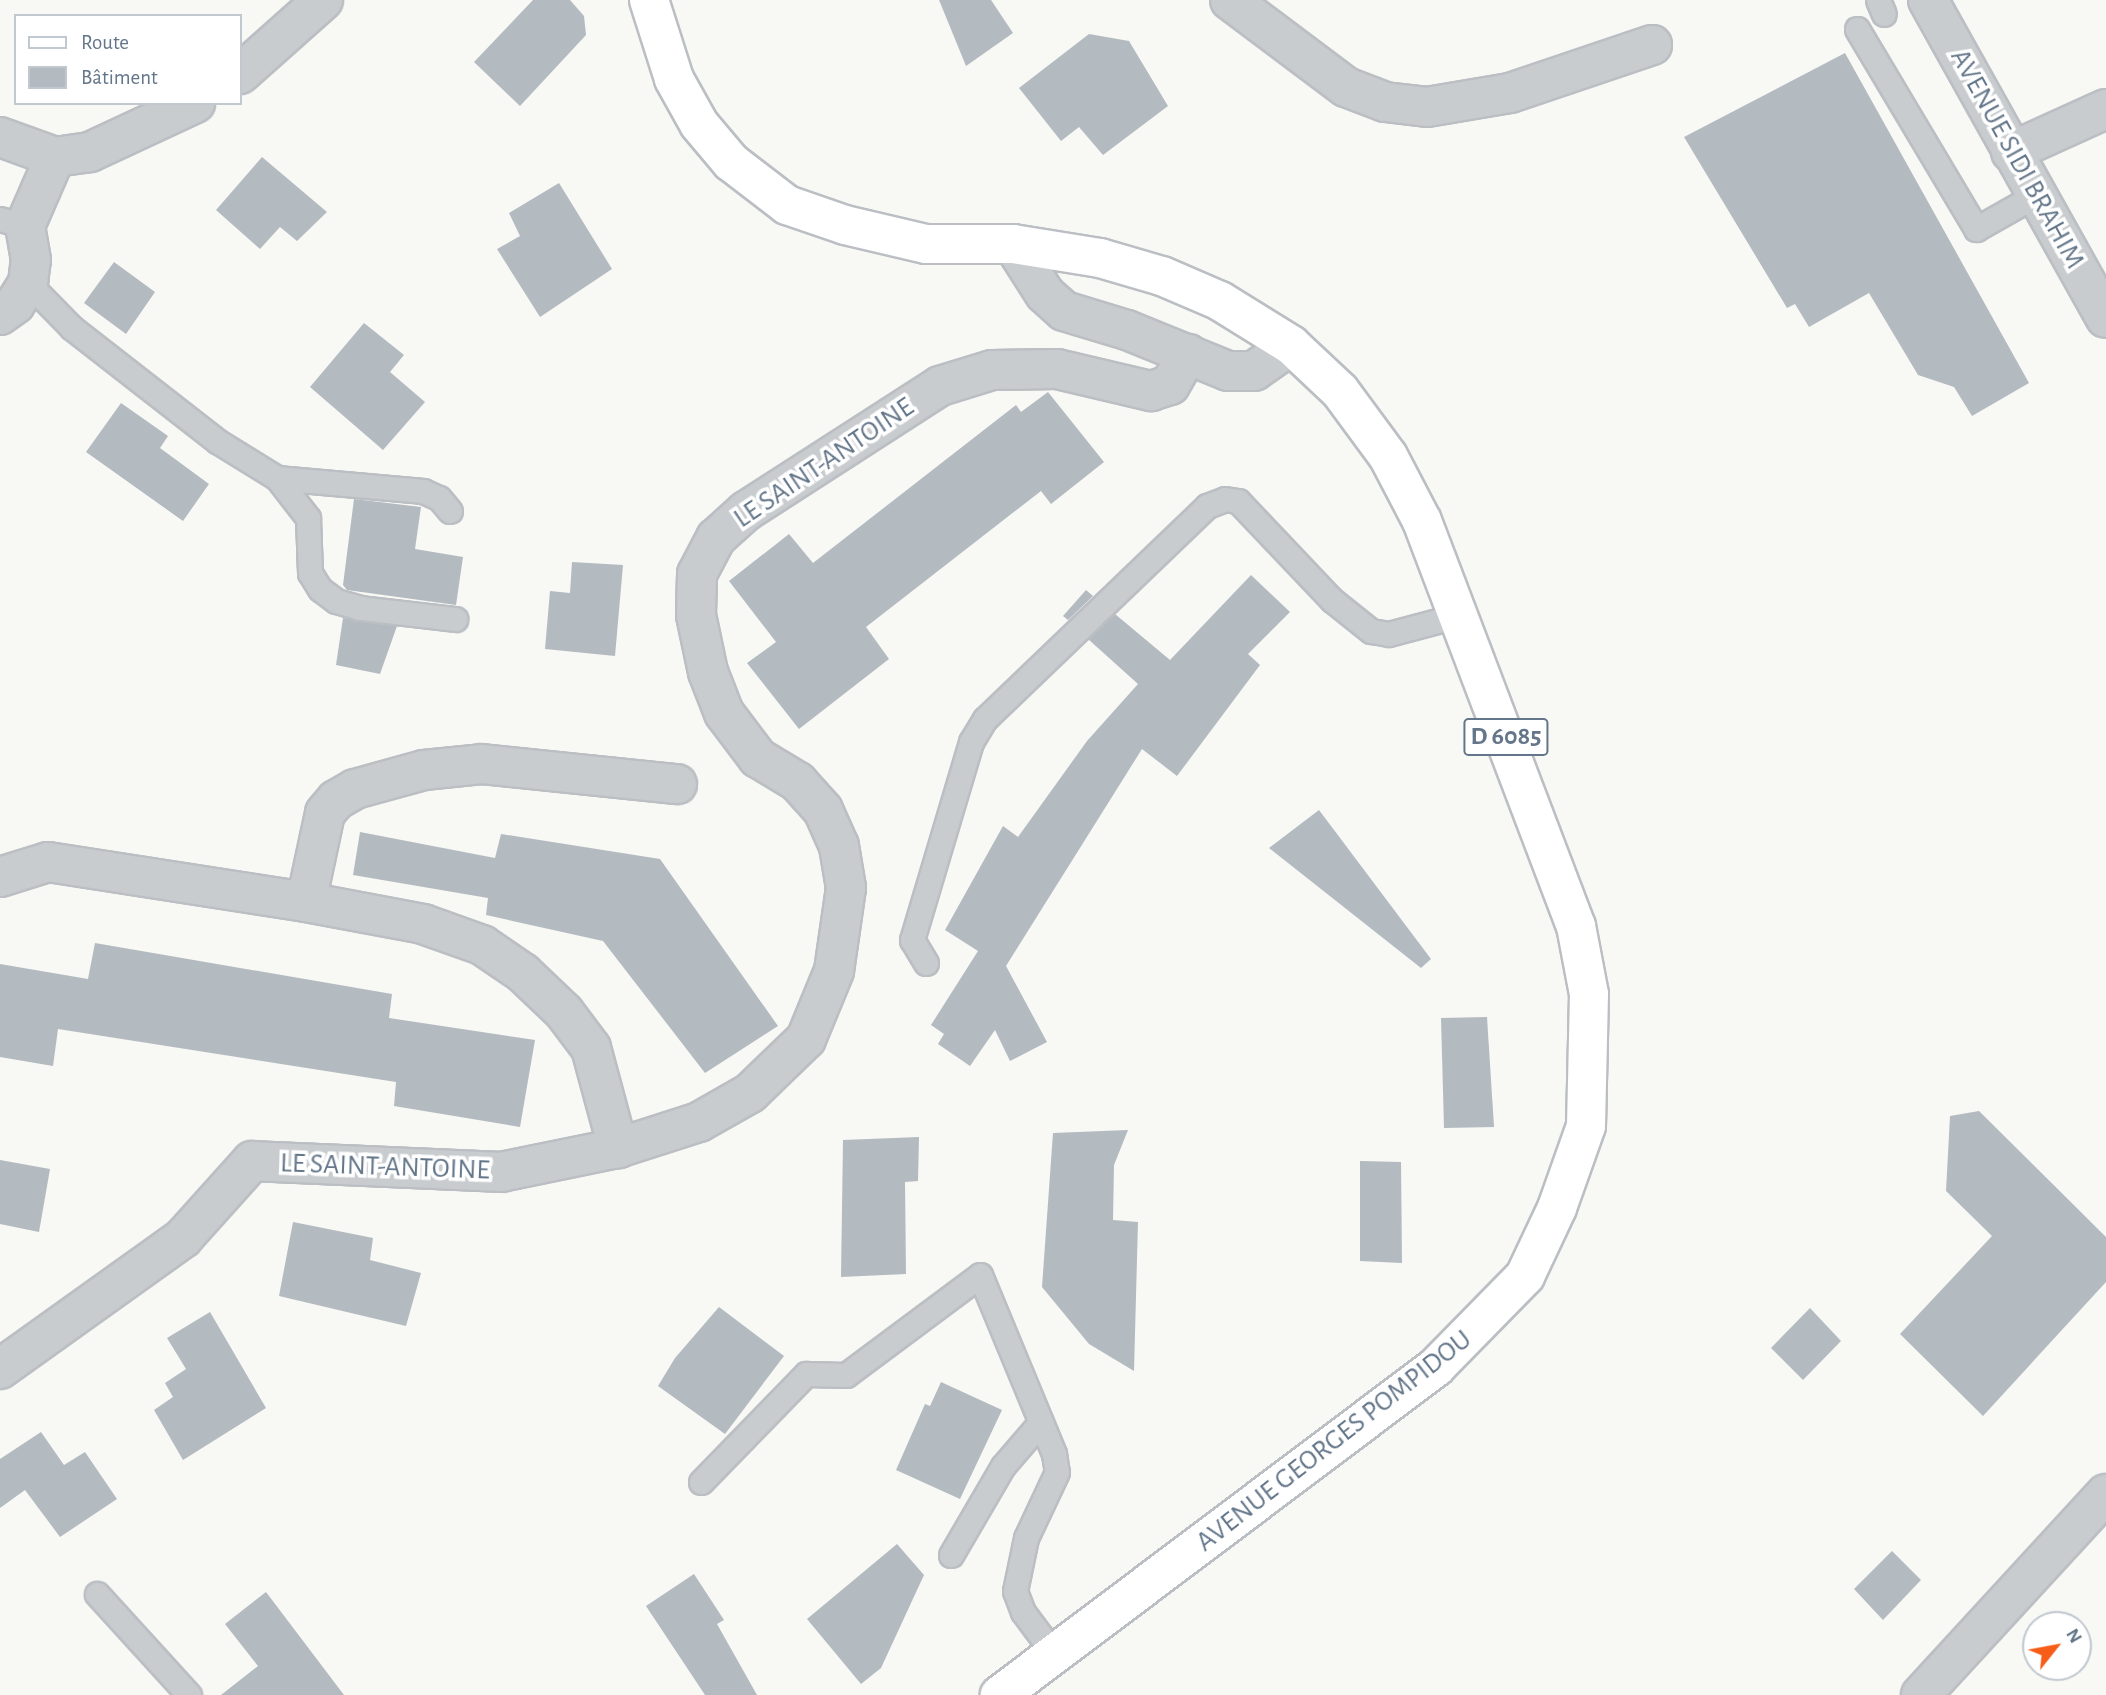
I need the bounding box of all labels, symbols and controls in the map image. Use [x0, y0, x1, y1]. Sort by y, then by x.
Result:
legend [14, 14, 242, 105]
text: Route [81, 32, 129, 53]
street label: AVENUE SIDI BRAHIM [1943, 43, 2091, 275]
text: Bâtiment [81, 67, 158, 88]
street label: LE SAINT-ANTOINE [728, 390, 920, 536]
road number: D 6085 [1462, 715, 1550, 760]
street label: LE SAINT-ANTOINE [280, 1147, 490, 1187]
street label: AVENUE GEORGES POMPIDOU [1189, 1323, 1479, 1559]
north arrow [2022, 1611, 2092, 1681]
text: N [2062, 1625, 2085, 1647]

